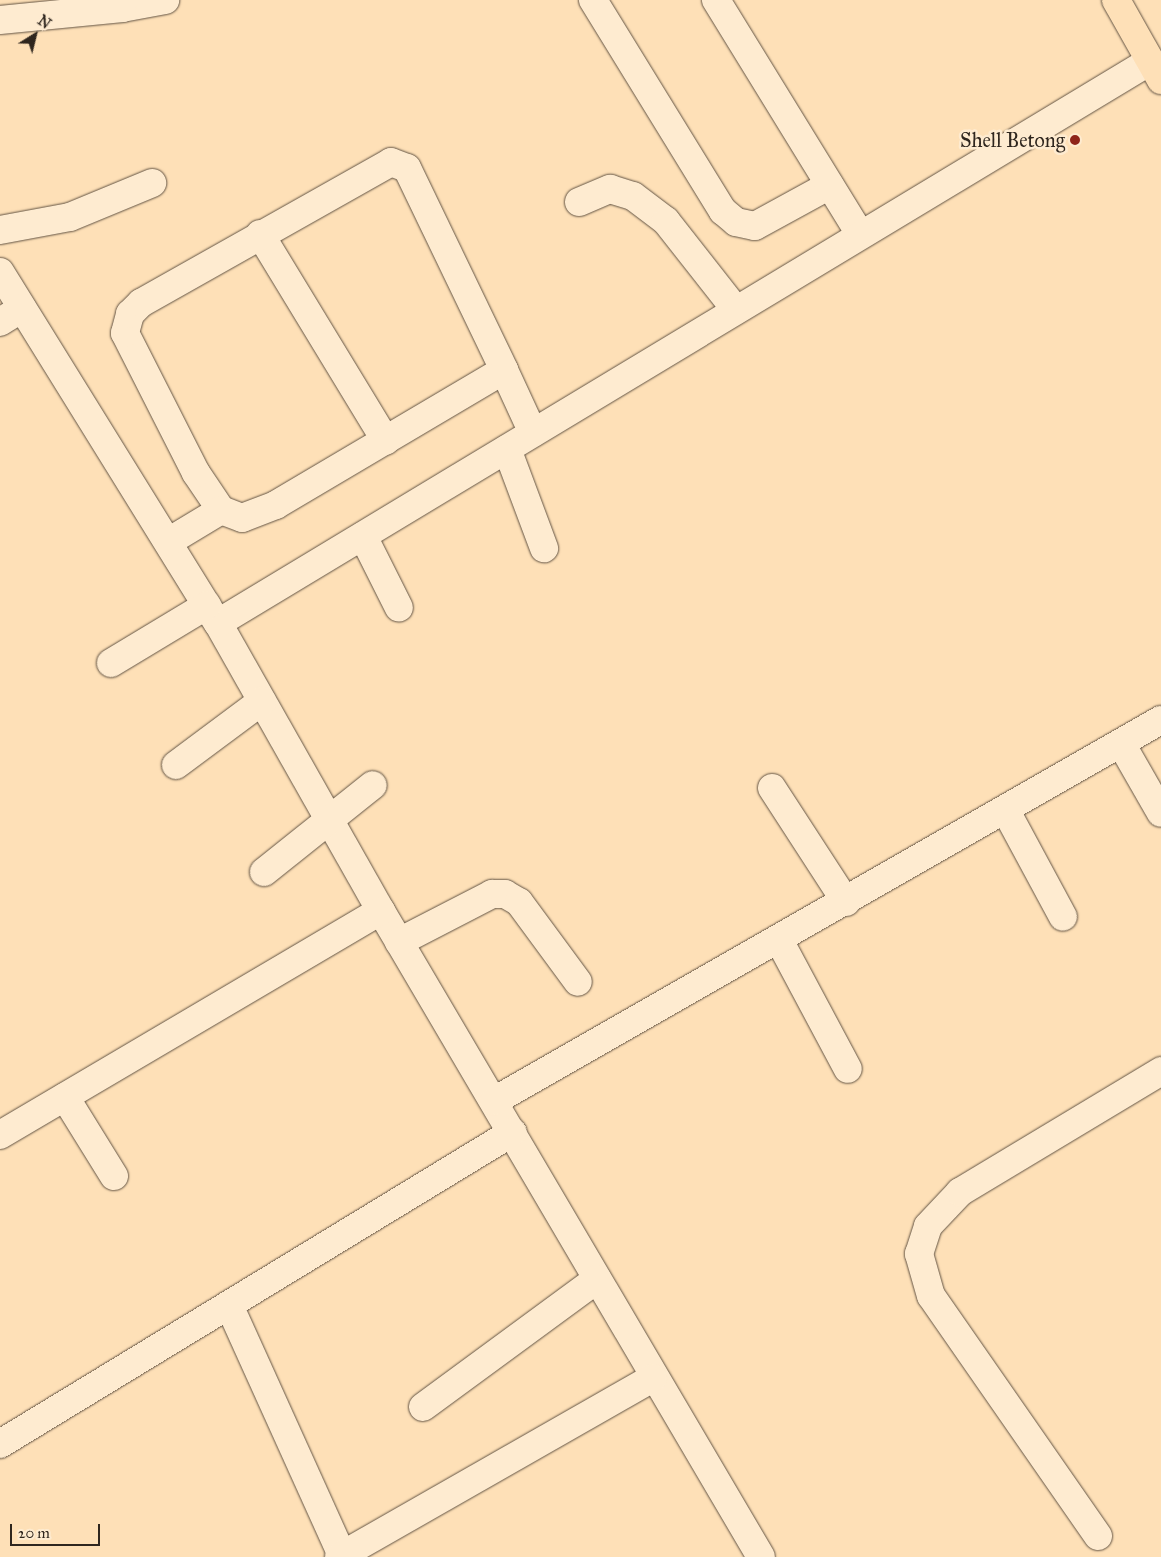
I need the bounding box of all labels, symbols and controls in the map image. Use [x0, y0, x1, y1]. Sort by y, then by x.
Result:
north arrow [10, 10, 60, 60]
text: N [34, 12, 54, 33]
place label: Shell Betong [960, 128, 1065, 152]
marker: Shell Betong [1069, 134, 1081, 146]
scale bar [12, 1514, 102, 1546]
text: 20 m [18, 1524, 50, 1542]

